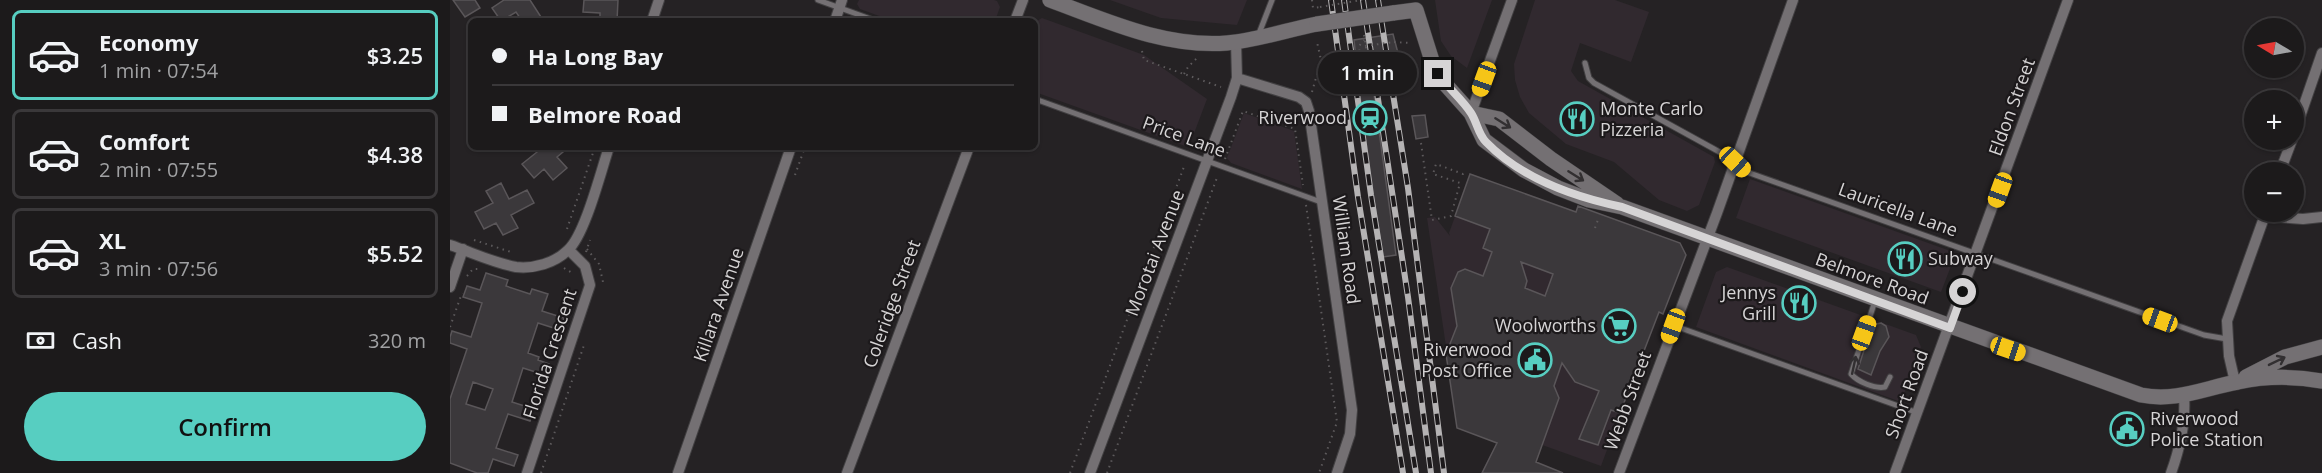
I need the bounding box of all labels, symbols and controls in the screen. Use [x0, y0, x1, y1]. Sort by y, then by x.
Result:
north arrow [2244, 18, 2304, 78]
map controls [2244, 18, 2304, 222]
text: Economy [99, 27, 198, 57]
icon: car [27, 28, 81, 82]
text: $3.25 [367, 40, 423, 70]
text: Ha Long Bay [528, 41, 663, 71]
callout: 1 min [1318, 53, 1417, 95]
street label: Eldon Street [1982, 54, 2040, 159]
text: 1 min · 07:54 [99, 57, 218, 84]
text: 1 min [1341, 59, 1395, 86]
car [1469, 59, 1499, 99]
route end [1424, 60, 1451, 87]
button: + [2244, 90, 2304, 150]
place label: Monte Carlo Pizzeria [1600, 96, 1703, 141]
text: Belmore Road [528, 99, 682, 129]
station icon: Riverwood [1352, 100, 1388, 136]
restaurant icon: Monte Carlo Pizzeria [1559, 101, 1595, 137]
place label: Riverwood [1258, 105, 1347, 129]
street label: Price Lane [1140, 110, 1229, 162]
one-way arrow [1494, 118, 1511, 130]
text: Comfort [99, 126, 190, 156]
icon: car [27, 127, 81, 181]
text: $4.38 [367, 139, 423, 169]
car [1716, 143, 1754, 181]
text: 2 min · 07:55 [99, 156, 218, 183]
button: − [2244, 162, 2304, 222]
one-way arrow [1567, 170, 1584, 182]
car [1985, 170, 2015, 210]
street label: Lauricella Lane [1835, 176, 1961, 242]
street label: Morotai Avenue [1119, 186, 1189, 319]
street label: William Road [1328, 194, 1366, 306]
text: XL [99, 225, 126, 255]
icon: car [27, 226, 81, 280]
street label: Coleridge Street [857, 236, 925, 371]
text: $5.52 [367, 238, 423, 268]
restaurant icon: Subway [1887, 241, 1923, 277]
street label: Killara Avenue [687, 244, 749, 365]
street label: Belmore Road [1812, 246, 1932, 310]
place label: Subway [1928, 246, 1994, 270]
text: 3 min · 07:56 [99, 255, 218, 282]
route start [1949, 278, 1976, 305]
place label: Jennys Grill [1719, 280, 1776, 325]
street label: Florida Crescent [517, 285, 581, 422]
restaurant icon: Jennys Grill [1781, 285, 1817, 321]
car [2140, 305, 2180, 335]
car [1658, 306, 1688, 346]
supermarket icon: Woolworths [1601, 308, 1637, 344]
place label: Woolworths [1495, 313, 1596, 337]
car [1849, 313, 1879, 353]
icon: cash [24, 324, 57, 357]
text: Cash [72, 325, 122, 355]
text: 320 m [368, 327, 426, 354]
car [1988, 335, 2028, 363]
place label: Riverwood Post Office [1421, 337, 1512, 382]
public building icon: Riverwood Post Office [1517, 342, 1553, 378]
street label: Short Road [1879, 346, 1933, 442]
street label: Webb Street [1598, 348, 1656, 453]
one-way arrow [2268, 355, 2286, 367]
one-way arrow [1849, 356, 1860, 375]
button: Confirm [24, 392, 426, 461]
place label: Riverwood Police Station [2150, 406, 2263, 451]
public building icon: Riverwood Police Station [2109, 411, 2145, 447]

